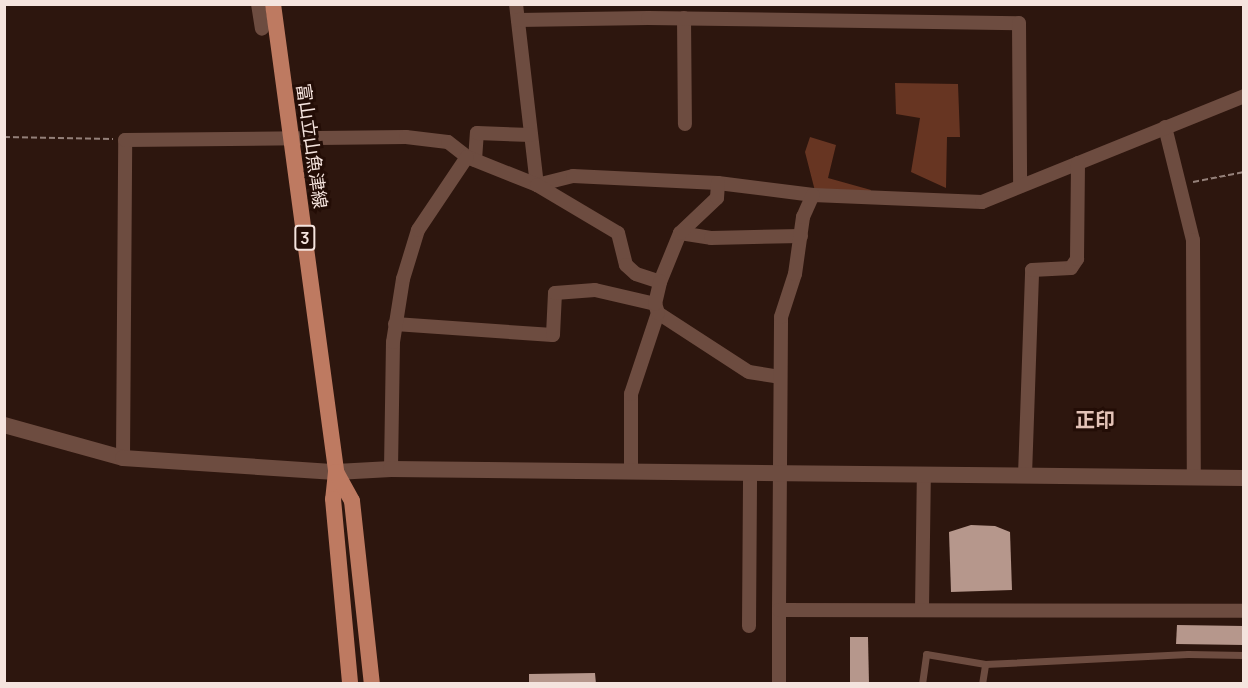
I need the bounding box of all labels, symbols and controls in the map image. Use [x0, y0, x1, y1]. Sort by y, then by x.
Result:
street label: 富山立山魚津線 [293, 82, 331, 210]
road number: 3 [293, 225, 317, 251]
district label: 正印 [1075, 407, 1115, 431]

